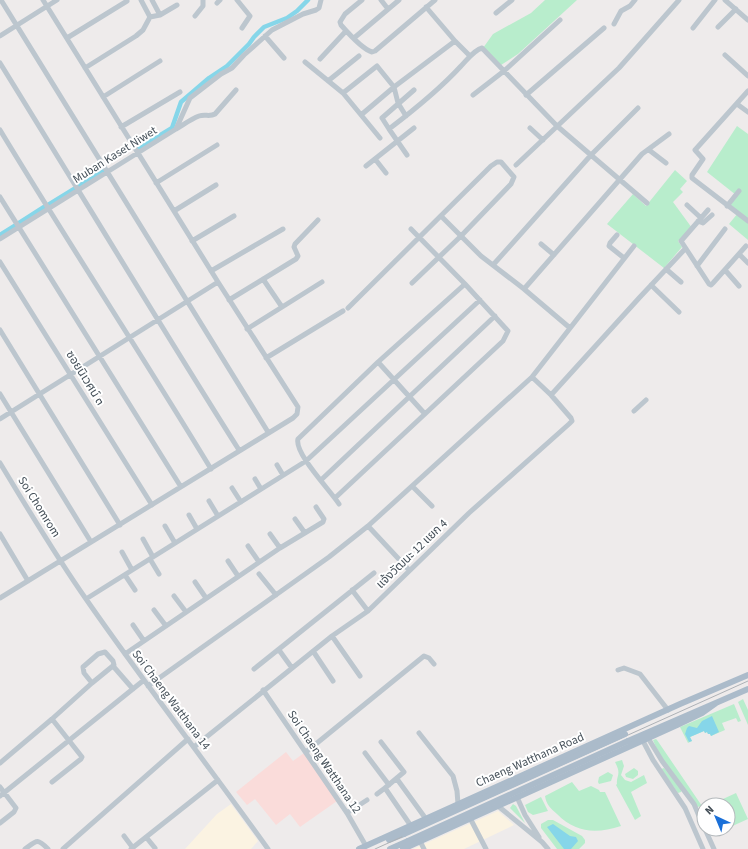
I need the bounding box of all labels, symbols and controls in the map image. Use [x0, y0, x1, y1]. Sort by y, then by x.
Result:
street label: Muban Kaset Niwet [70, 122, 160, 188]
street label: ซอยนิเวศน์ ๓ [62, 347, 108, 409]
street label: Soi Chomrom [14, 473, 64, 541]
street label: แจ้งวัฒนะ 12 แยก 4 [373, 515, 451, 593]
street label: Soi Chaeng Watthana 14 [128, 646, 214, 754]
street label: Soi Chaeng Watthana 12 [283, 707, 365, 817]
street label: Chaeng Watthana Road [473, 728, 587, 792]
north arrow [696, 797, 736, 837]
text: N [702, 802, 717, 818]

